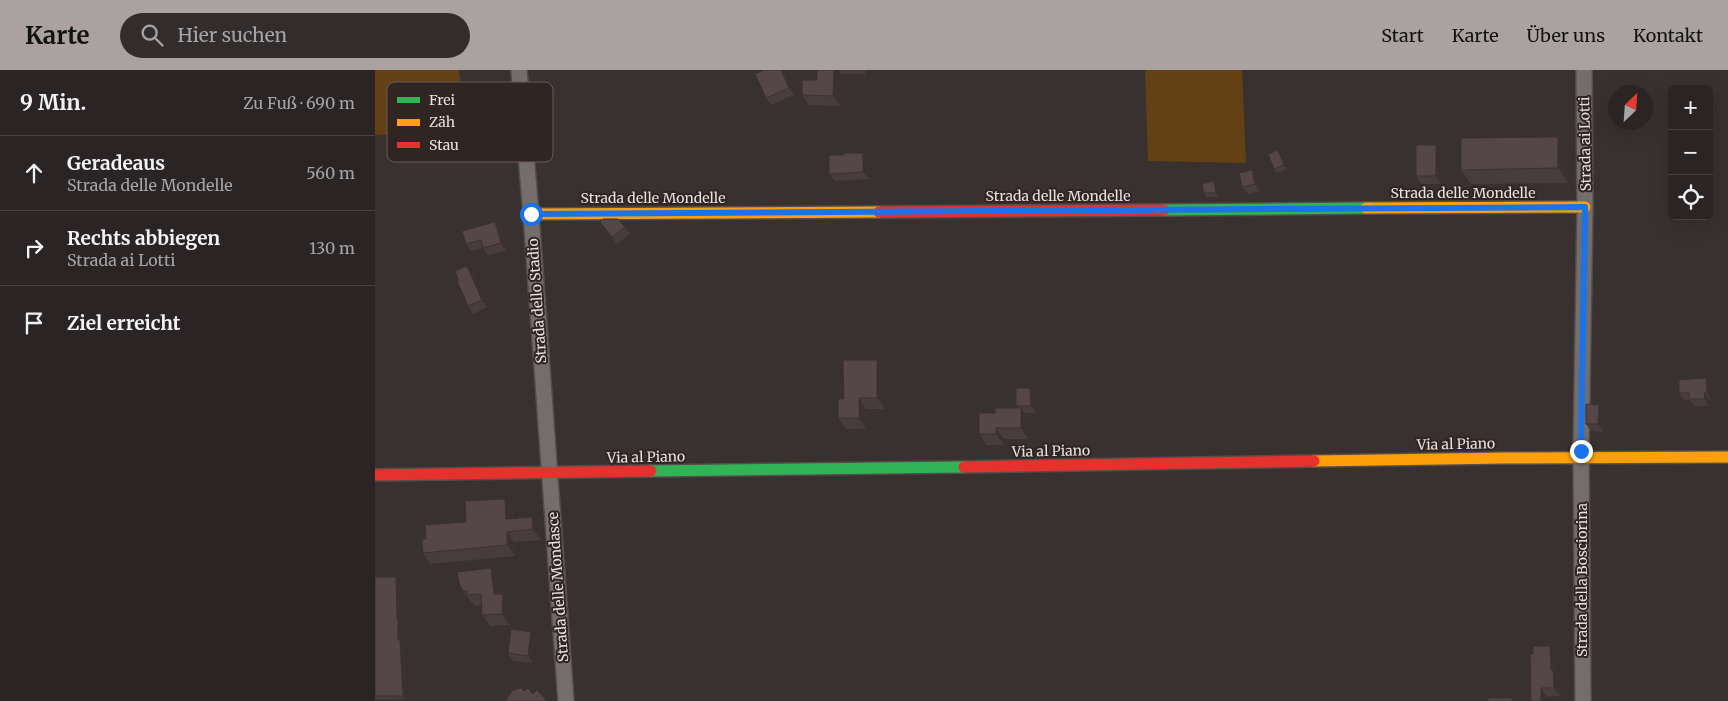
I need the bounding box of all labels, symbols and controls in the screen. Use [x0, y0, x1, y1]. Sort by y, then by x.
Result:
search box [120, 13, 470, 58]
text: Karte [25, 20, 90, 51]
icon: search [138, 21, 166, 49]
text: Hier suchen [178, 23, 287, 47]
text: Start [1381, 24, 1424, 47]
text: Karte [1452, 24, 1499, 47]
text: Über uns [1527, 24, 1605, 47]
text: Kontakt [1633, 24, 1703, 47]
legend [387, 82, 553, 162]
north arrow [1608, 85, 1653, 130]
map controls [1668, 85, 1713, 220]
button: + [1668, 85, 1713, 130]
text: 9 Min. [20, 89, 86, 116]
text: Frei [429, 91, 455, 109]
text: Zu Fuß · 690 m [243, 93, 355, 113]
street label: Strada ai Lotti [1575, 96, 1595, 192]
text: Zäh [429, 113, 455, 131]
button: − [1668, 130, 1713, 175]
text: Stau [429, 136, 459, 154]
text: Geradeaus [67, 151, 165, 175]
icon: ahead [20, 159, 48, 187]
text: 560 m [306, 163, 355, 183]
text: Strada delle Mondelle [67, 175, 233, 195]
button: locate [1668, 175, 1713, 220]
street label: Strada delle Mondelle [1391, 184, 1535, 202]
street label: Strada delle Mondelle [986, 187, 1130, 205]
street label: Strada delle Mondelle [581, 189, 725, 207]
route start [520, 203, 543, 226]
text: Rechts abbiegen [67, 226, 220, 250]
icon: right [20, 234, 48, 262]
text: 130 m [309, 238, 355, 258]
street label: Strada dello Stadio [524, 238, 550, 364]
text: Strada ai Lotti [67, 250, 175, 270]
icon: arrive [20, 309, 48, 337]
text: Ziel erreicht [67, 311, 180, 335]
street label: Via al Piano [1416, 434, 1495, 454]
route end [1570, 440, 1593, 463]
street label: Via al Piano [1011, 441, 1090, 461]
street label: Via al Piano [606, 447, 685, 467]
street label: Strada della Bosciorina [1573, 502, 1591, 657]
street label: Strada delle Mondasce [544, 511, 572, 663]

